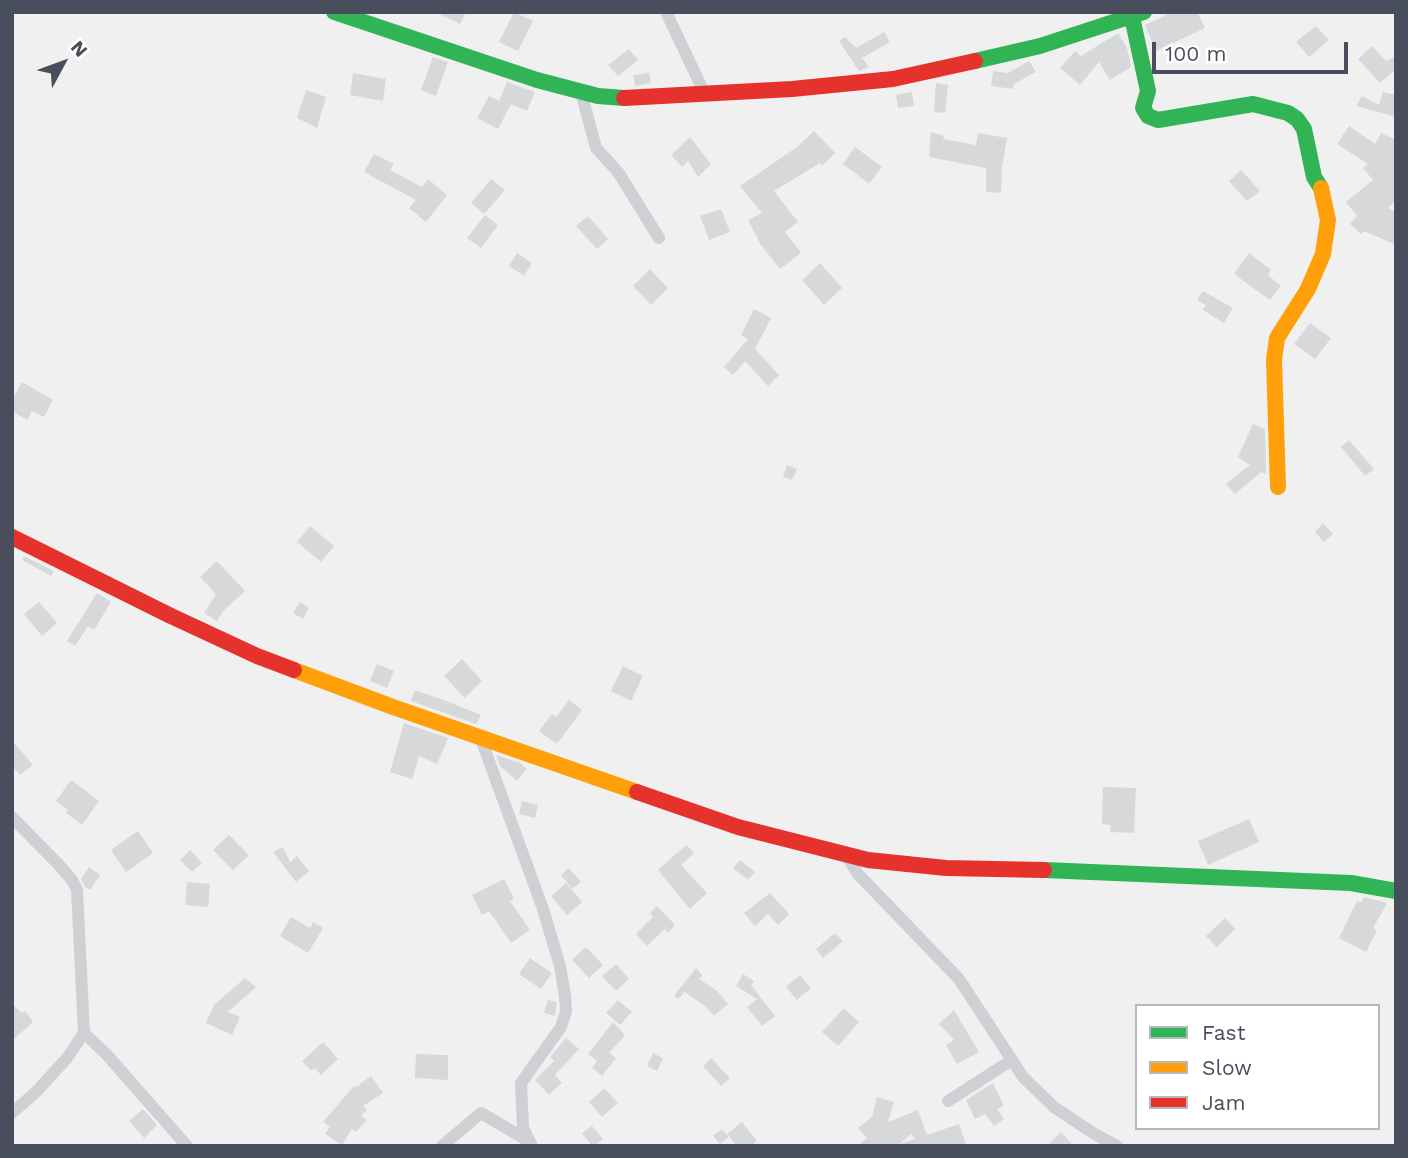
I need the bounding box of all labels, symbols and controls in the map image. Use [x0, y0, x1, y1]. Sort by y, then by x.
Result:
north arrow [28, 28, 98, 98]
scale bar [1156, 28, 1352, 72]
text: N [66, 36, 93, 62]
text: 100 m [1165, 41, 1227, 66]
legend [1135, 1004, 1380, 1130]
text: Fast [1202, 1020, 1246, 1045]
text: Slow [1202, 1055, 1252, 1080]
text: Jam [1202, 1090, 1245, 1115]

